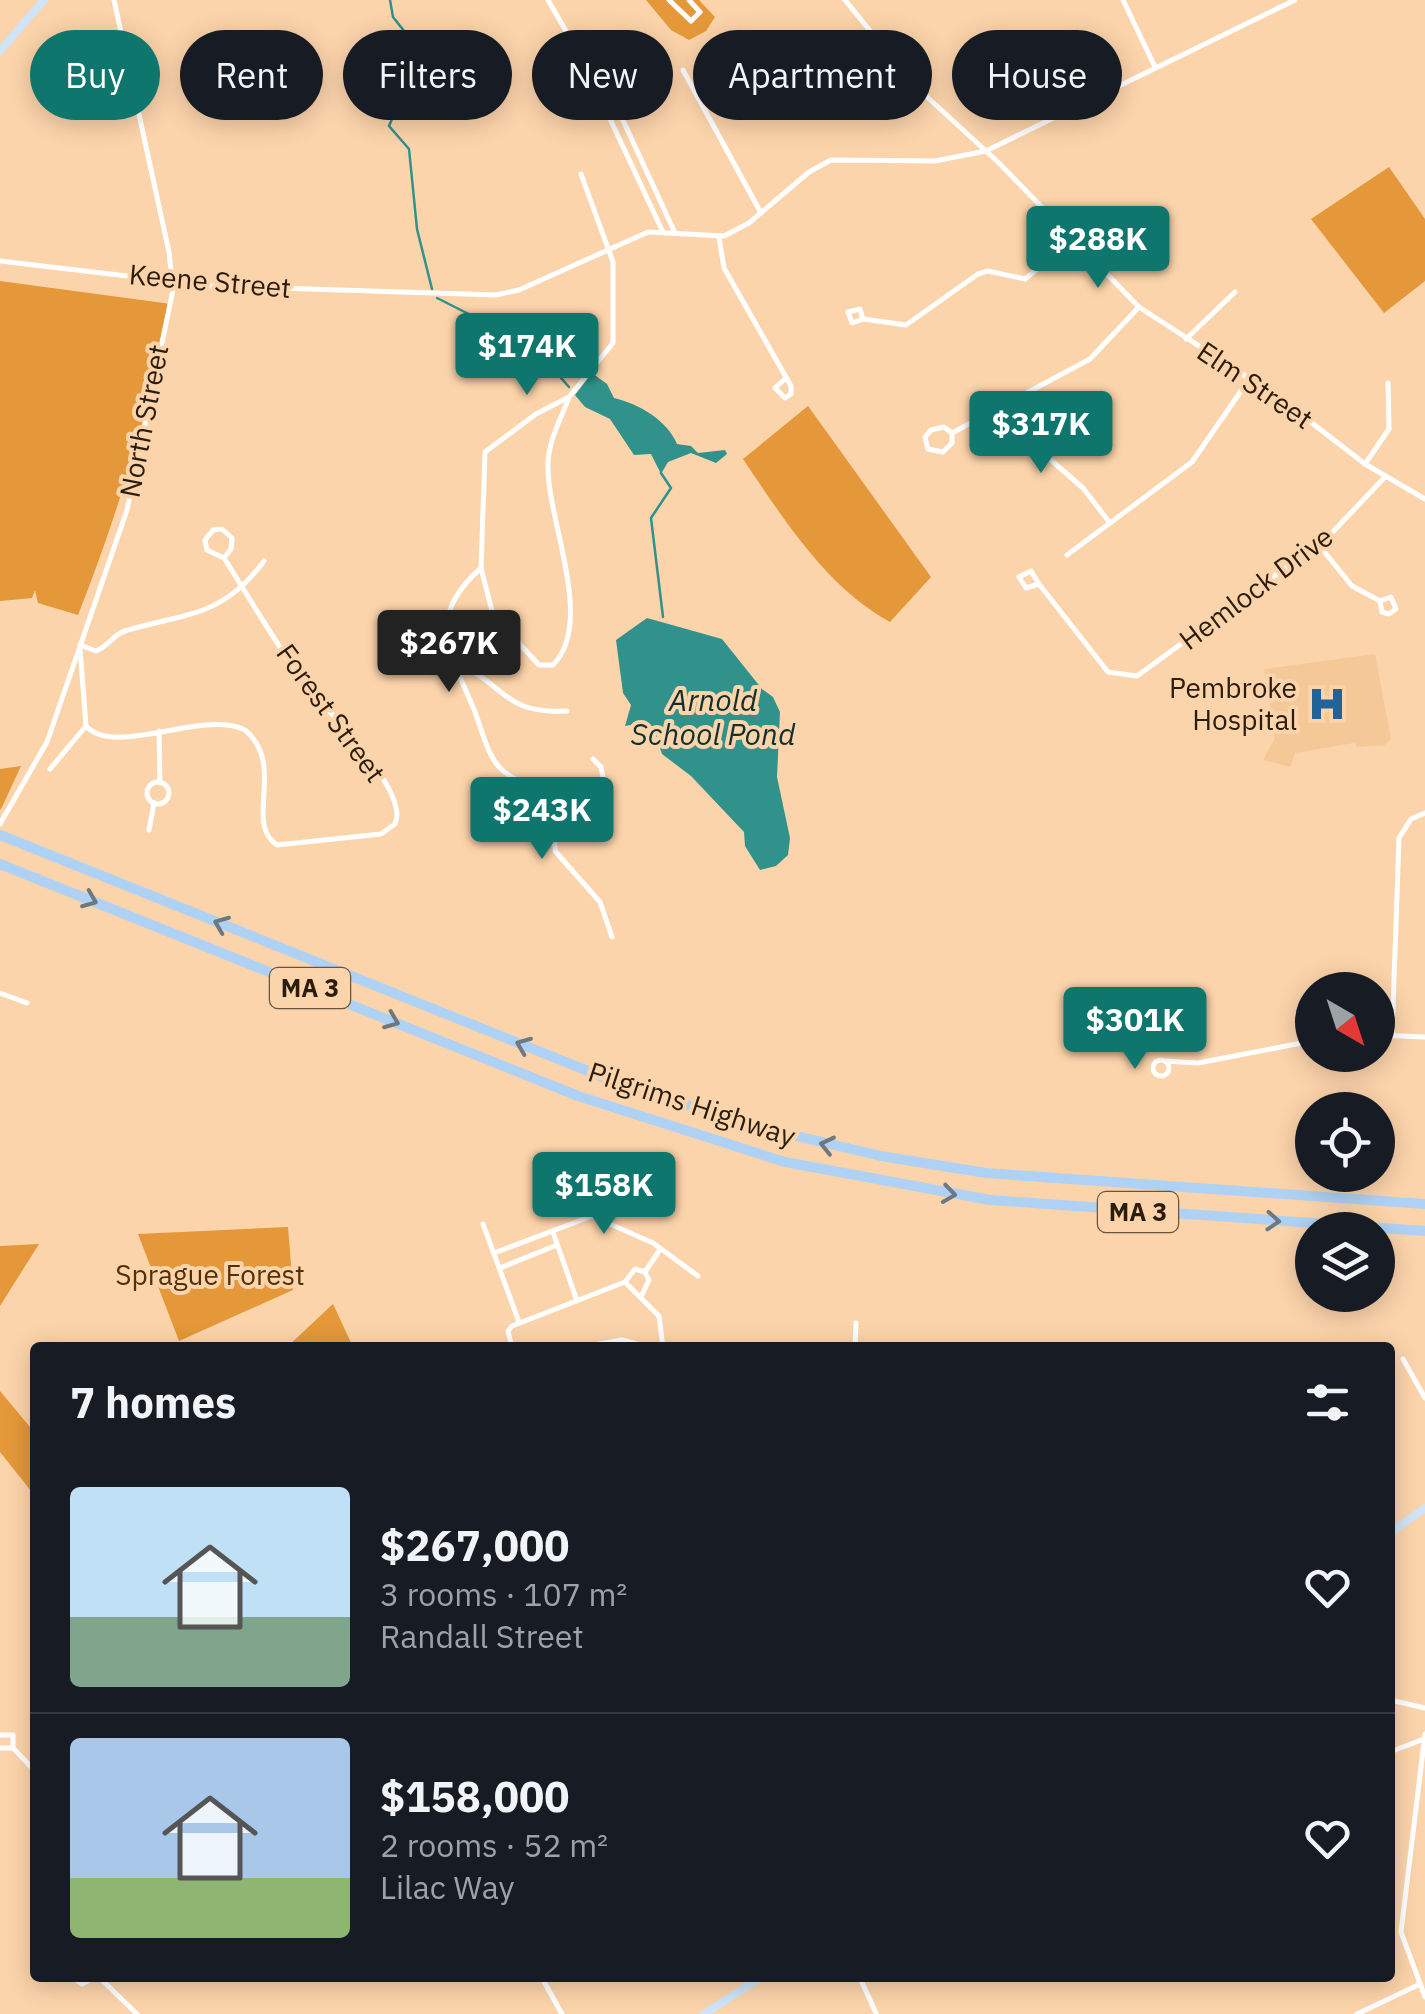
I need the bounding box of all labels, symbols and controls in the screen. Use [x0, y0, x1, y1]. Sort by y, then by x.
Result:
chip: Buy [30, 30, 160, 120]
chip: Rent [180, 30, 323, 120]
chip: Filters [343, 30, 512, 120]
chip: New [532, 30, 673, 120]
chip: Apartment [693, 30, 932, 120]
chip: House [952, 30, 1122, 120]
pin: $288K [1028, 206, 1168, 291]
text: $288K [1048, 217, 1148, 259]
street label: Keene Street [127, 255, 293, 306]
pin: $174K [457, 313, 597, 398]
text: $174K [477, 324, 577, 366]
street label: Elm Street [1190, 332, 1320, 437]
street label: North Street [111, 341, 176, 501]
pin: $317K [971, 391, 1111, 476]
text: $317K [991, 402, 1091, 444]
street label: Hemlock Drive [1171, 518, 1340, 658]
pin: $267K [379, 610, 519, 695]
text: $267K [399, 621, 499, 663]
street label: Forest Street [269, 636, 394, 789]
place label: Pembroke Hospital [1169, 669, 1297, 738]
water label: Arnold School Pond [630, 680, 796, 753]
hospital icon: Pembroke Hospital [1306, 683, 1348, 725]
pin: $243K [472, 777, 612, 862]
text: $243K [492, 788, 592, 830]
one-way arrow [81, 889, 98, 909]
one-way arrow [214, 915, 231, 935]
road number: MA 3 [270, 968, 350, 1008]
north arrow [1295, 972, 1395, 1072]
map controls [1295, 972, 1395, 1312]
pin: $301K [1065, 987, 1205, 1072]
text: $301K [1085, 998, 1185, 1040]
one-way arrow [382, 1010, 400, 1030]
one-way arrow [515, 1037, 532, 1057]
street label: Pilgrims Highway [584, 1053, 800, 1154]
button: locate [1295, 1092, 1395, 1192]
one-way arrow [819, 1135, 836, 1156]
pin: $158K [534, 1152, 674, 1237]
text: $158K [554, 1163, 654, 1205]
one-way arrow [941, 1183, 957, 1204]
road number: MA 3 [1098, 1192, 1178, 1232]
one-way arrow [1265, 1210, 1281, 1231]
button: layers [1295, 1212, 1395, 1312]
park label: Sprague Forest [115, 1256, 305, 1293]
text: 7 homes [70, 1375, 236, 1430]
icon: filters [1300, 1375, 1355, 1430]
text: $267,000 [380, 1518, 569, 1573]
icon: home [150, 1527, 270, 1647]
icon: heart [1300, 1560, 1355, 1615]
text: 3 rooms · 107 m² [380, 1573, 627, 1615]
text: Randall Street [380, 1615, 584, 1657]
text: $158,000 [380, 1769, 569, 1824]
icon: home [150, 1778, 270, 1898]
icon: heart [1300, 1811, 1355, 1866]
text: 2 rooms · 52 m² [380, 1824, 608, 1866]
text: Lilac Way [380, 1866, 515, 1908]

